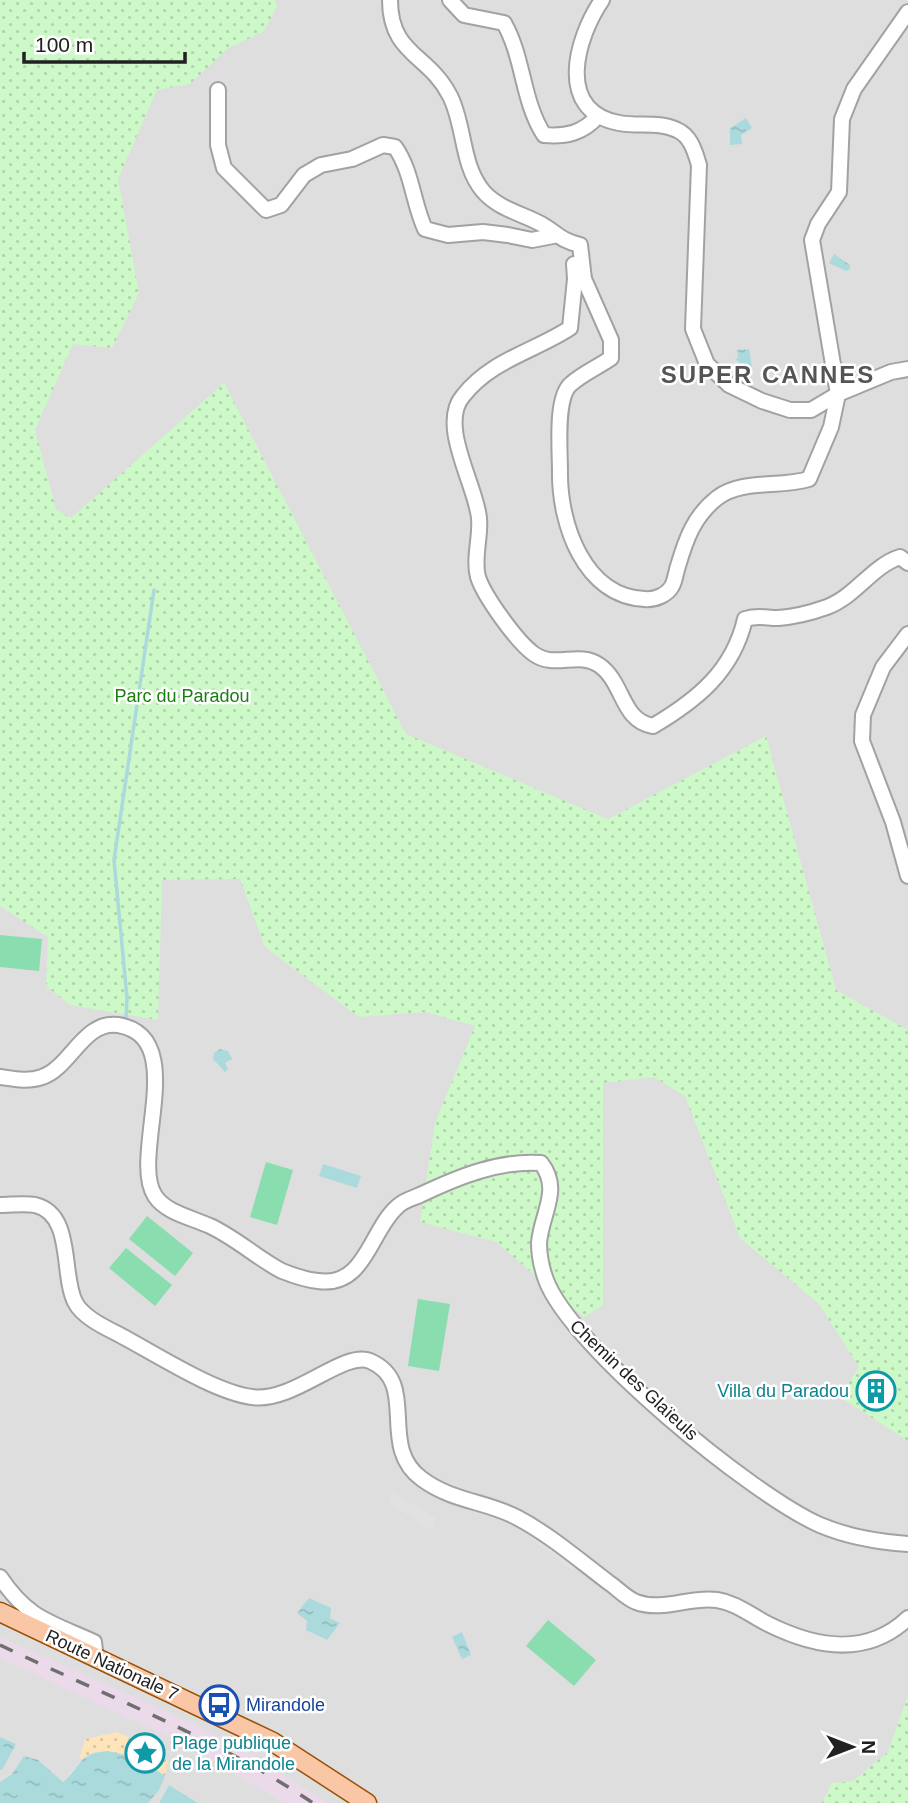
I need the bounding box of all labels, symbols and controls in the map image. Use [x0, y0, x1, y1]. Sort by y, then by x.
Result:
scale bar [24, 21, 186, 65]
text: 100 m [35, 33, 93, 56]
district label: SUPER CANNES [661, 361, 875, 388]
park label: Parc du Paradou [114, 686, 250, 706]
street label: Chemin des Glaïeuls [566, 1316, 702, 1444]
building icon: Villa du Paradou [855, 1370, 897, 1412]
place label: Villa du Paradou [717, 1381, 849, 1401]
street label: Route Nationale 7 [42, 1625, 182, 1705]
bus stop icon: Mirandole [198, 1684, 240, 1726]
place label: Mirandole [246, 1695, 325, 1715]
north arrow [817, 1712, 887, 1782]
place icon: Plage publique de la Mirandole [124, 1732, 166, 1774]
place label: Plage publique de la Mirandole [172, 1733, 295, 1774]
text: N [858, 1740, 879, 1754]

